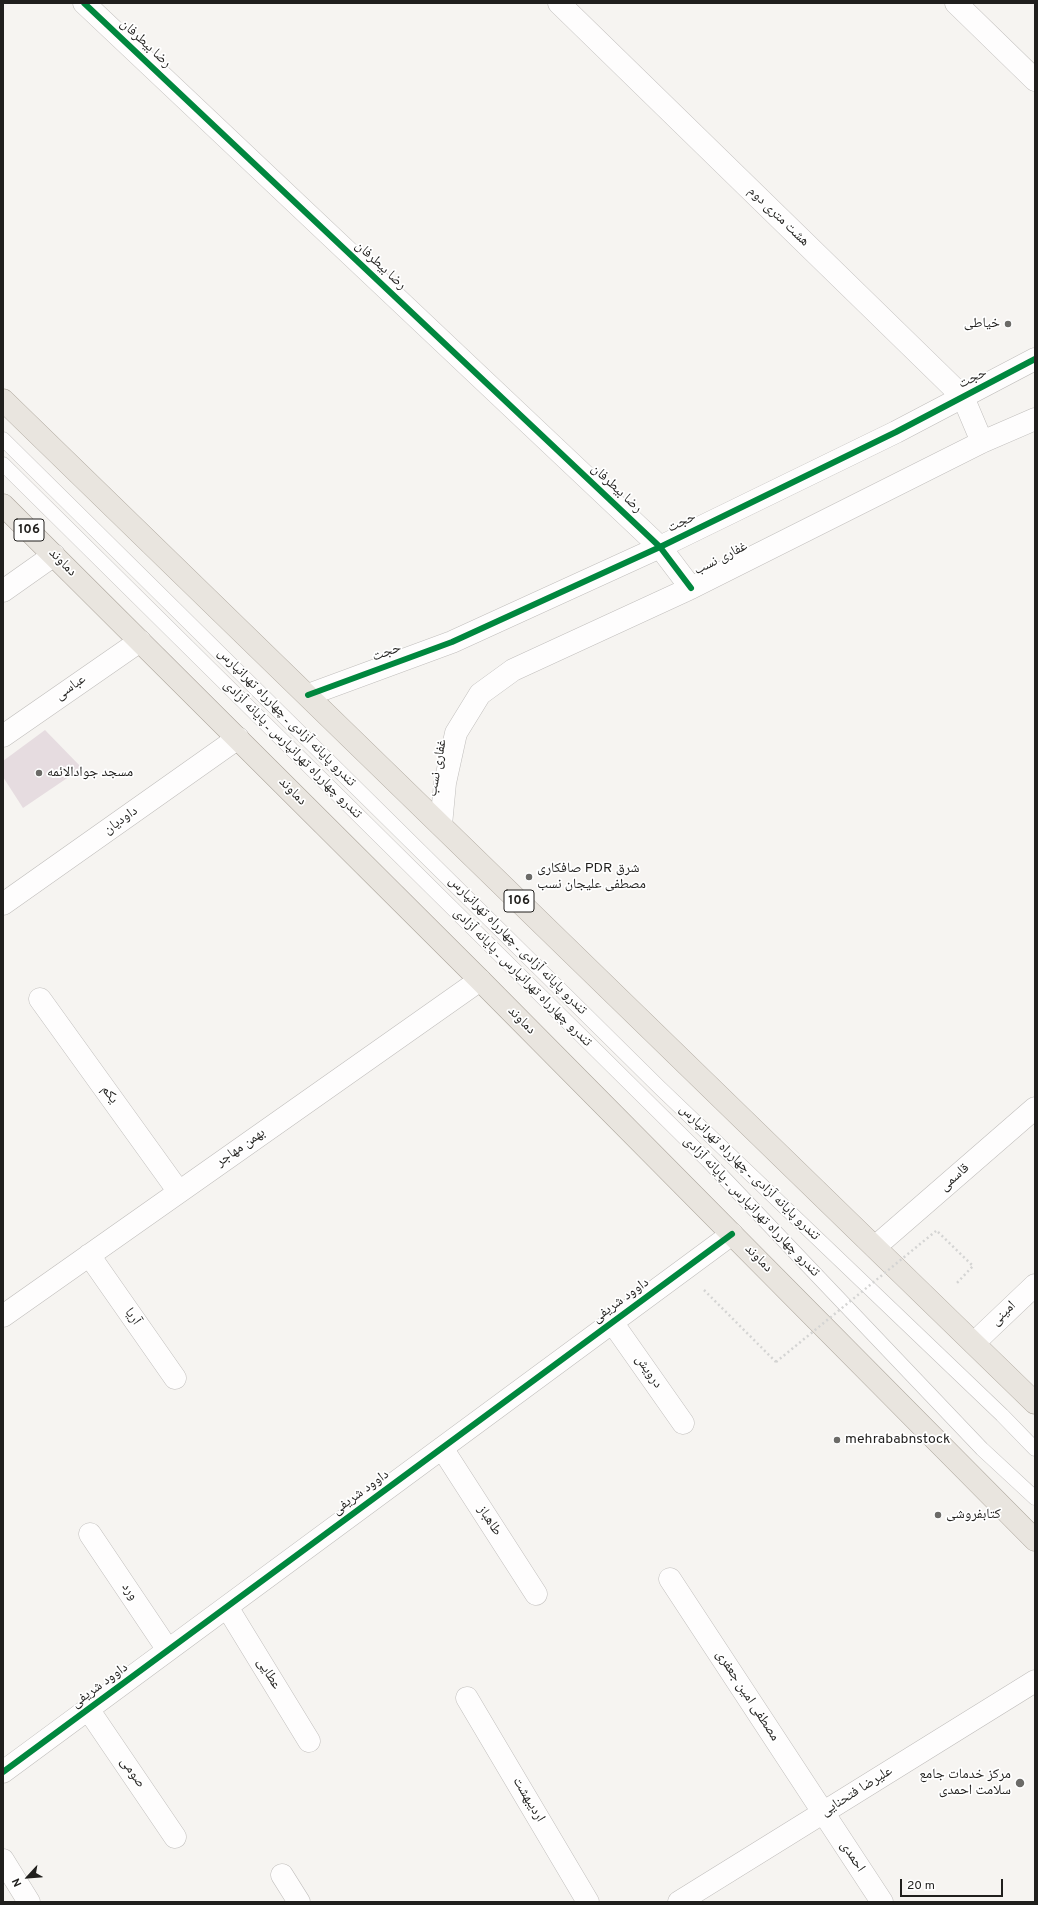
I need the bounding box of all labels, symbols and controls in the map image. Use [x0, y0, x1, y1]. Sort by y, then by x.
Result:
street label: رضا بیطرفان [116, 16, 174, 72]
street label: هشت متری دوم [744, 183, 812, 251]
street label: رضا بیطرفان [351, 238, 409, 294]
place label: خیاطی [964, 316, 1000, 332]
marker: خیاطی [1003, 319, 1013, 329]
street label: حجت [956, 365, 990, 393]
street label: رضا بیطرفان [587, 461, 645, 517]
street label: حجت [665, 509, 699, 537]
road number: 106 [14, 519, 44, 541]
street label: غفاری نسب [691, 538, 751, 580]
street label: دماوند [44, 545, 80, 581]
street label: حجت [370, 640, 404, 666]
street label: تندرو پایانه آزادی ـ چهارراه تهرانپارس [213, 645, 359, 791]
street label: عباسی [52, 672, 90, 704]
street label: تندرو چهارراه تهرانپارس ـ پایانه آزادی [219, 677, 365, 823]
street label: غفاری نسب [425, 738, 451, 798]
place label: مسجد جوادالائمه [47, 765, 133, 781]
marker: مسجد جوادالائمه [34, 768, 44, 778]
street label: دماوند [274, 774, 310, 810]
street label: داودیان [101, 803, 141, 839]
place label: صافکاری PDR شرق مصطفی علیجان نسب [537, 861, 646, 894]
marker: صافکاری PDR شرق مصطفی علیجان نسب [524, 872, 534, 882]
street label: تندرو پایانه آزادی ـ چهارراه تهرانپارس [444, 873, 590, 1019]
road number: 106 [504, 890, 534, 912]
street label: تندرو چهارراه تهرانپارس ـ پایانه آزادی [449, 905, 595, 1051]
street label: دماوند [503, 1003, 539, 1039]
street label: یکم [97, 1083, 121, 1107]
street label: تندرو پایانه آزادی ـ چهارراه تهرانپارس [675, 1101, 823, 1245]
street label: بهمن مهاجر [213, 1125, 269, 1171]
street label: تندرو چهارراه تهرانپارس ـ پایانه آزادی [679, 1133, 823, 1281]
street label: قاسمی [937, 1160, 973, 1196]
street label: دماوند [740, 1241, 776, 1277]
street label: داوود شریفی [589, 1275, 653, 1327]
street label: امینی [988, 1298, 1020, 1330]
street label: آریا [120, 1305, 144, 1329]
street label: درویش [631, 1352, 665, 1392]
place label: mehrababnstock [845, 1432, 950, 1448]
marker: mehrababnstock [832, 1435, 842, 1445]
street label: داوود شریفی [329, 1467, 393, 1519]
street label: طاهباز [473, 1503, 505, 1539]
place label: کتابفروشی [946, 1507, 1001, 1523]
marker: کتابفروشی [933, 1510, 943, 1520]
street label: ورد [117, 1580, 141, 1604]
street label: مصطفی امین جعفری [711, 1647, 783, 1745]
street label: عطایی [252, 1655, 284, 1693]
street label: داوود شریفی [68, 1660, 132, 1712]
street label: صومی [116, 1754, 148, 1792]
street label: علیرضا فتحنایی [818, 1763, 896, 1821]
place label: مرکز خدمات جامع سلامت احمدی [919, 1767, 1011, 1800]
street label: اردیبهشت [508, 1774, 548, 1826]
marker: مرکز خدمات جامع سلامت احمدی [1014, 1777, 1026, 1789]
street label: احمدی [836, 1838, 868, 1876]
north arrow [8, 1857, 48, 1897]
scale bar [902, 1871, 1005, 1897]
text: N [9, 1876, 25, 1889]
text: 20 m [907, 1878, 935, 1894]

